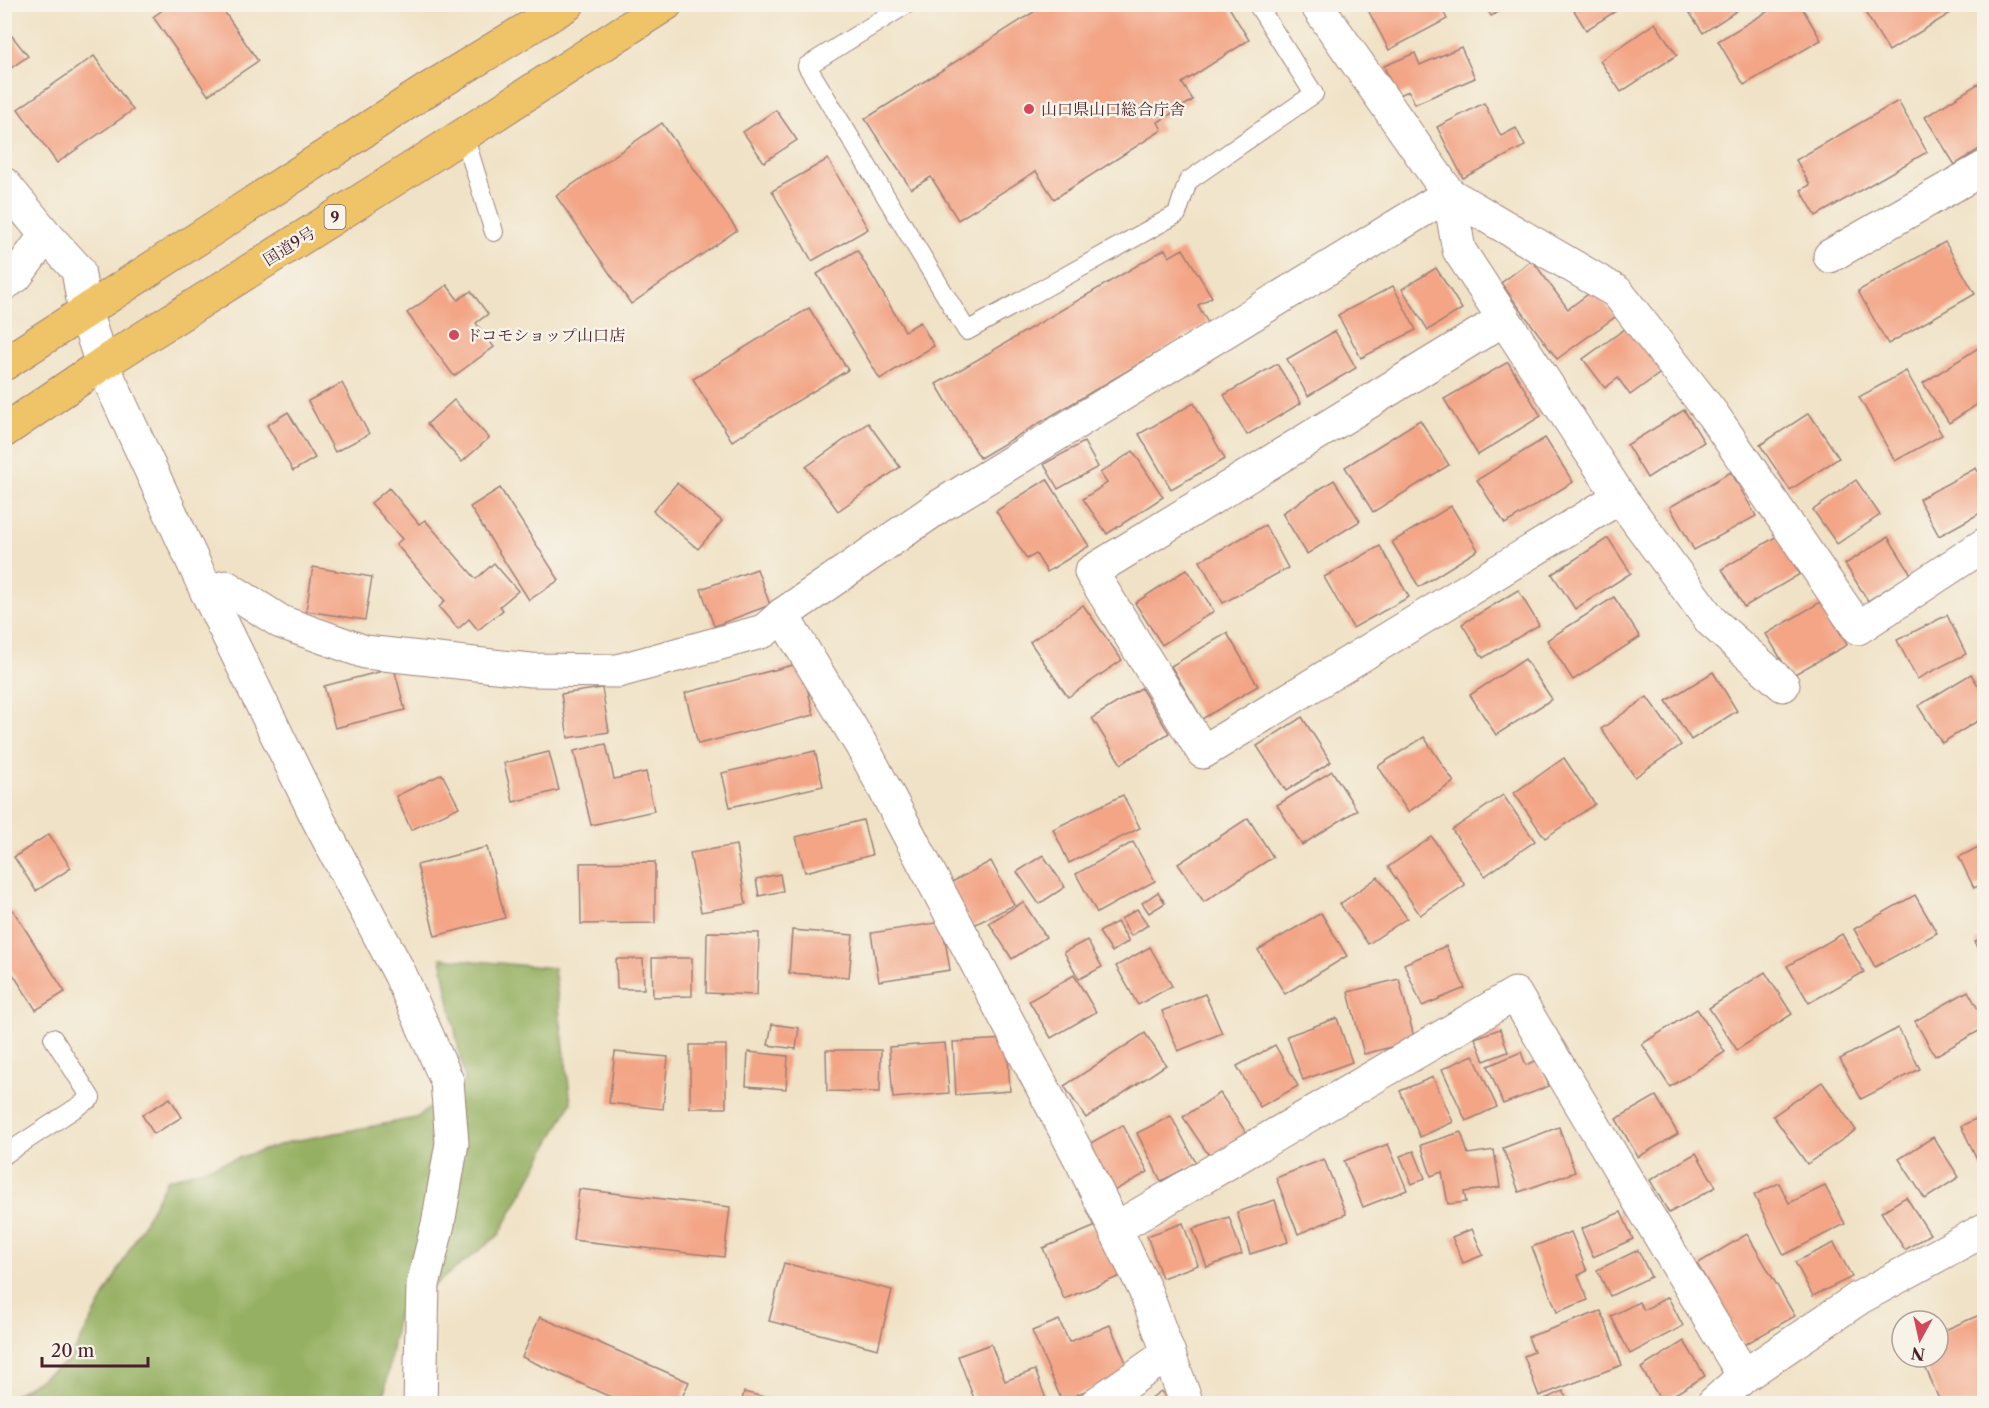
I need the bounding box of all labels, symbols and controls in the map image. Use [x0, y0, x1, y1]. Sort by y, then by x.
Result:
place label: 山口県山口総合庁舎 [1041, 99, 1185, 119]
marker: 山口県山口総合庁舎 [1022, 102, 1036, 116]
road number: 9 [324, 205, 346, 229]
street label: 国道9号 [259, 222, 319, 270]
place label: ドコモショップ山口店 [466, 325, 625, 345]
marker: ドコモショップ山口店 [447, 328, 461, 342]
north arrow [1890, 1309, 1950, 1369]
scale bar [42, 1330, 148, 1368]
text: 20 m [51, 1340, 95, 1362]
text: N [1910, 1343, 1926, 1365]

